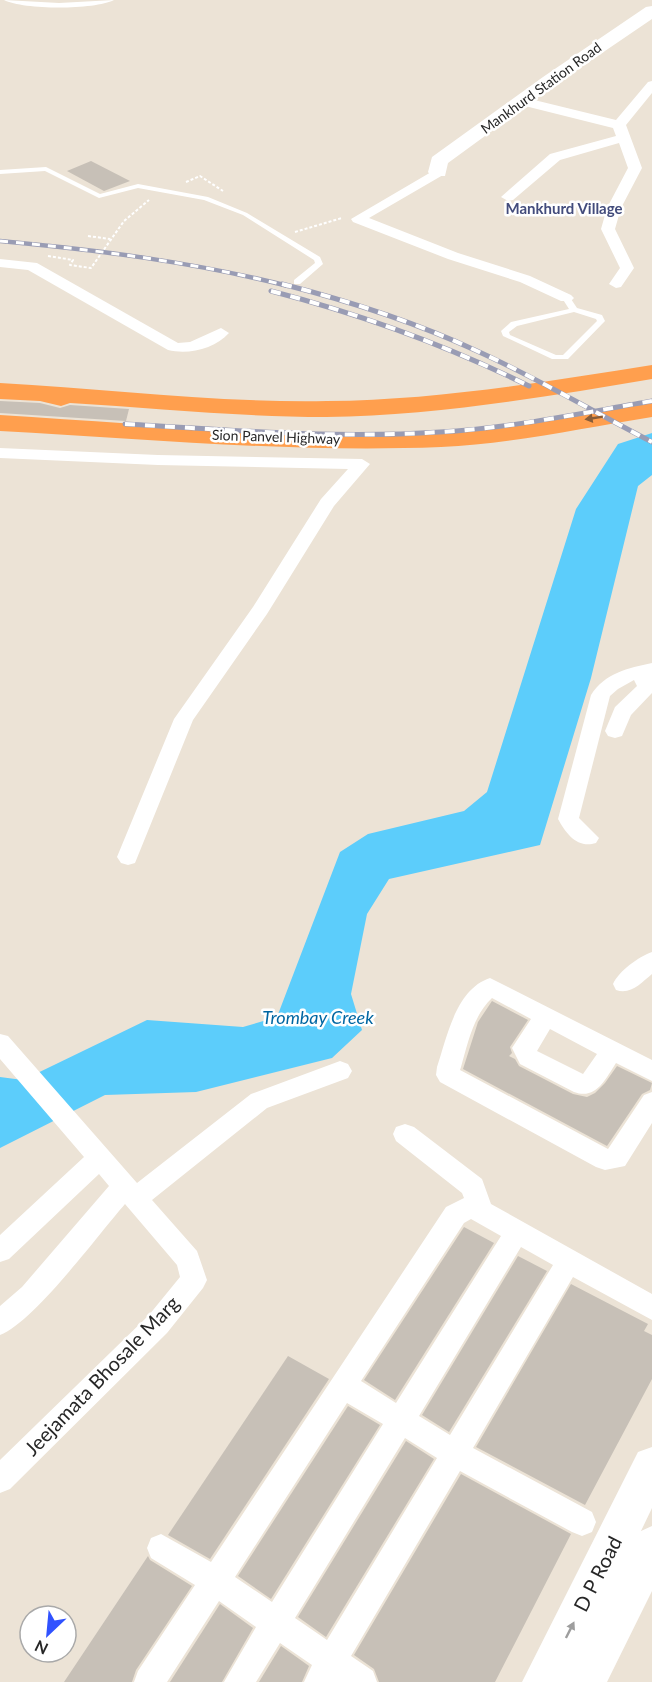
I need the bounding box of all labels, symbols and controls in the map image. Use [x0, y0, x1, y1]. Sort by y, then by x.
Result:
street label: Mankhurd Station Road [477, 38, 604, 137]
district label: Mankhurd Village [505, 199, 623, 217]
one-way arrow [585, 414, 604, 423]
street label: Sion Panvel Highway [212, 426, 341, 447]
water label: Trombay Creek [262, 1006, 374, 1028]
street label: Jeejamata Bhosale Marg [19, 1291, 184, 1460]
street label: D P Road [568, 1532, 626, 1615]
north arrow [18, 1604, 78, 1664]
one-way arrow [565, 1621, 575, 1638]
text: N [32, 1637, 51, 1659]

